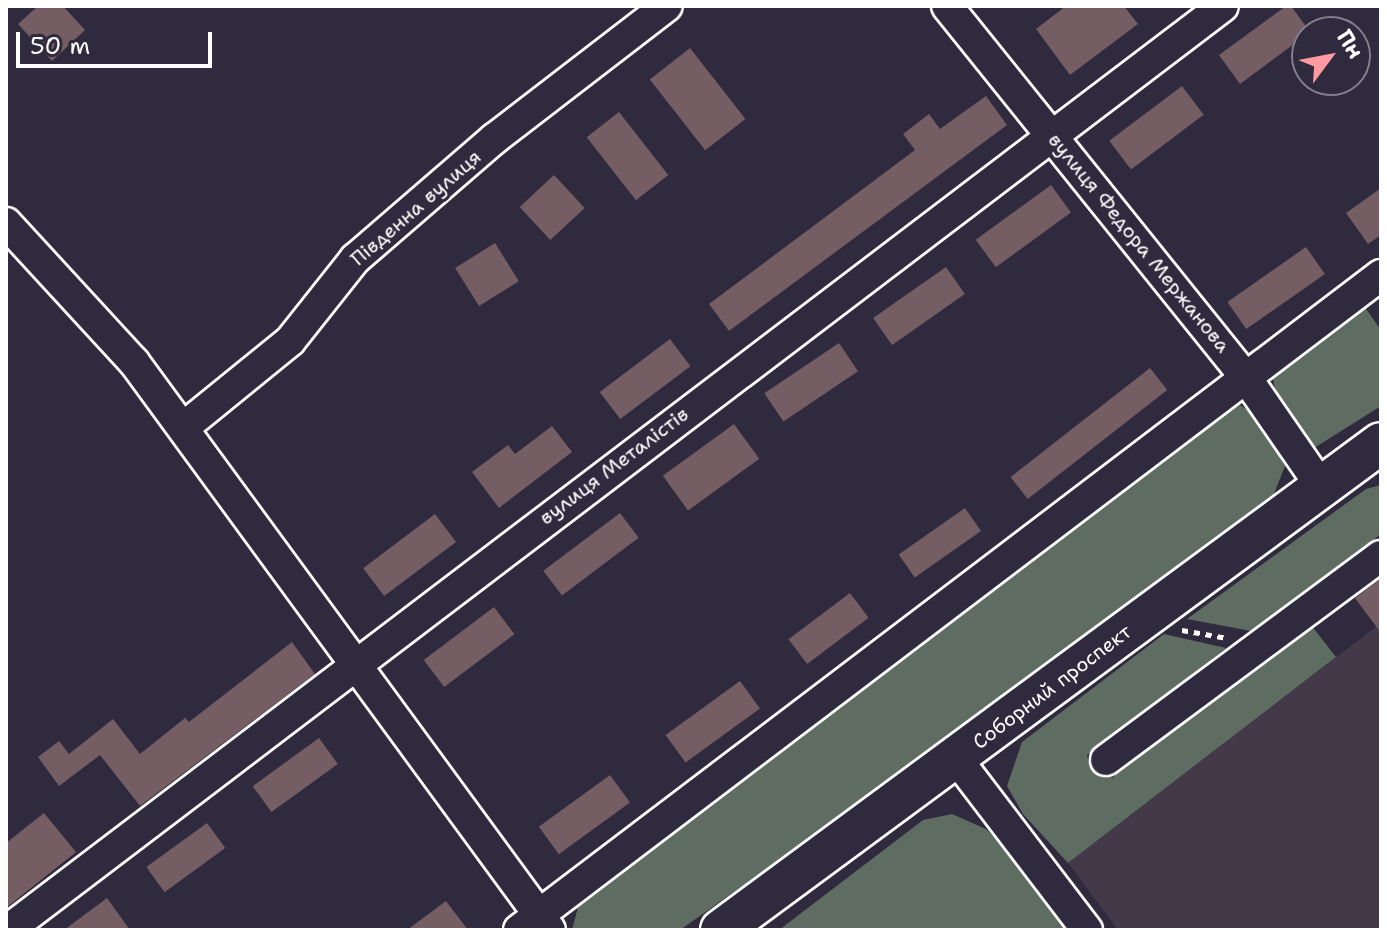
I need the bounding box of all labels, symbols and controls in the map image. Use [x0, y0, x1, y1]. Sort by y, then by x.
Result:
scale bar [20, 16, 216, 66]
north arrow [1291, 16, 1371, 96]
text: Пн [1330, 24, 1370, 64]
text: 50 m [30, 30, 90, 62]
street label: вулиця Федора Мержанова [1043, 128, 1235, 358]
street label: Південна вулиця [346, 145, 486, 271]
street label: вулиця Металістів [535, 402, 693, 530]
street label: Соборний проспект [968, 620, 1136, 754]

